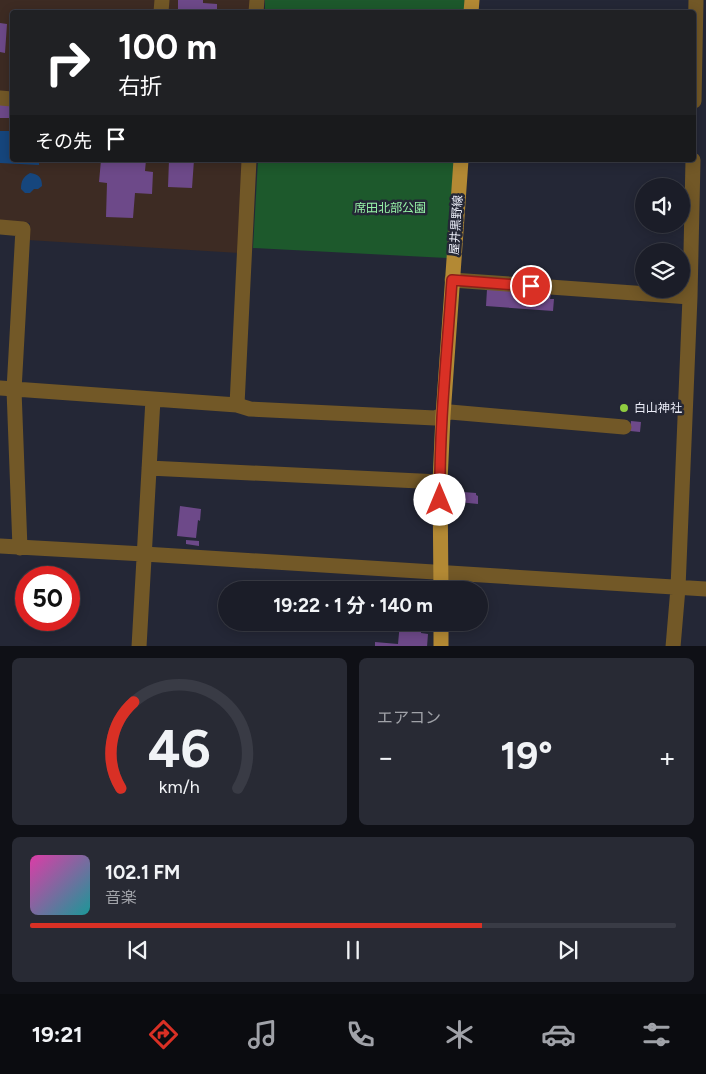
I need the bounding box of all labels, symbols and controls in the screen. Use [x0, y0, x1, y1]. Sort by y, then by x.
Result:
text: 100 m [118, 26, 217, 68]
icon: right [35, 30, 100, 95]
text: 右折 [118, 73, 162, 100]
icon: arrive [102, 125, 130, 153]
text: その先 [35, 130, 92, 153]
map controls [635, 178, 690, 298]
button: sound [635, 178, 690, 233]
street label: 屋井黒野線 [447, 195, 465, 255]
park label: 席田北部公園 [354, 201, 426, 215]
button: layers [635, 243, 690, 298]
pin [510, 265, 552, 307]
icon: arrive [517, 272, 545, 300]
place label: 白山神社 [634, 401, 682, 415]
marker: 白山神社 [618, 402, 630, 414]
position arrow [413, 473, 465, 525]
speed limit sign: 50 [15, 566, 80, 631]
text: 19:22 · 1 分 · 140 m [273, 594, 433, 617]
text: エアコン [377, 708, 441, 727]
text: 46 [148, 718, 211, 780]
text: 19° [500, 733, 553, 779]
text: − [377, 740, 394, 774]
text: + [659, 740, 676, 774]
text: km/h [159, 776, 200, 797]
text: 102.1 FM [105, 861, 180, 884]
text: 音楽 [105, 888, 137, 907]
icon: previous [124, 936, 152, 964]
icon: pause [339, 936, 367, 964]
icon: next [554, 936, 582, 964]
icon: directions [146, 1017, 181, 1052]
icon: music [245, 1017, 280, 1052]
icon: phone [343, 1017, 378, 1052]
icon: climate [442, 1017, 477, 1052]
icon: car [541, 1017, 576, 1052]
icon: filters [639, 1017, 674, 1052]
text: 19:21 [32, 1021, 83, 1048]

